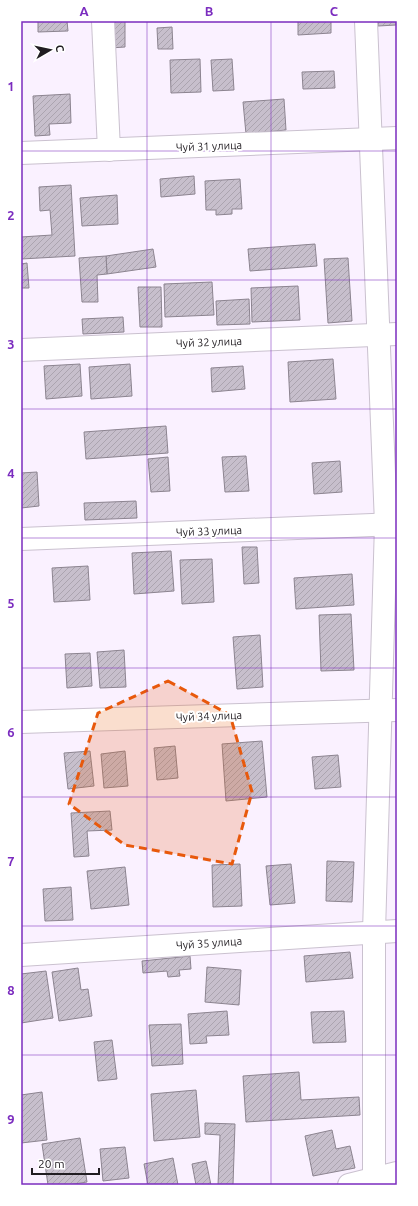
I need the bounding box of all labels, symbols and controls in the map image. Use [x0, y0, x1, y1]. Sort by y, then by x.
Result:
text: A [79, 4, 89, 18]
text: B [205, 4, 214, 18]
text: C [330, 4, 339, 18]
north arrow [30, 30, 70, 70]
text: С [53, 44, 66, 53]
text: 1 [7, 79, 15, 93]
street label: Чуй 31 улица [176, 139, 242, 153]
text: 2 [7, 208, 15, 222]
street label: Чуй 32 улица [176, 335, 242, 349]
text: 3 [7, 337, 15, 351]
text: 4 [7, 466, 15, 480]
street label: Чуй 33 улица [176, 524, 242, 538]
text: 5 [7, 596, 15, 610]
street label: Чуй 34 улица [176, 709, 242, 723]
text: 6 [7, 725, 15, 739]
text: 7 [7, 854, 15, 868]
street label: Чуй 35 улица [176, 935, 242, 951]
text: 8 [7, 983, 15, 997]
text: 9 [7, 1112, 15, 1126]
scale bar [32, 1150, 99, 1176]
text: 20 m [38, 1157, 65, 1170]

